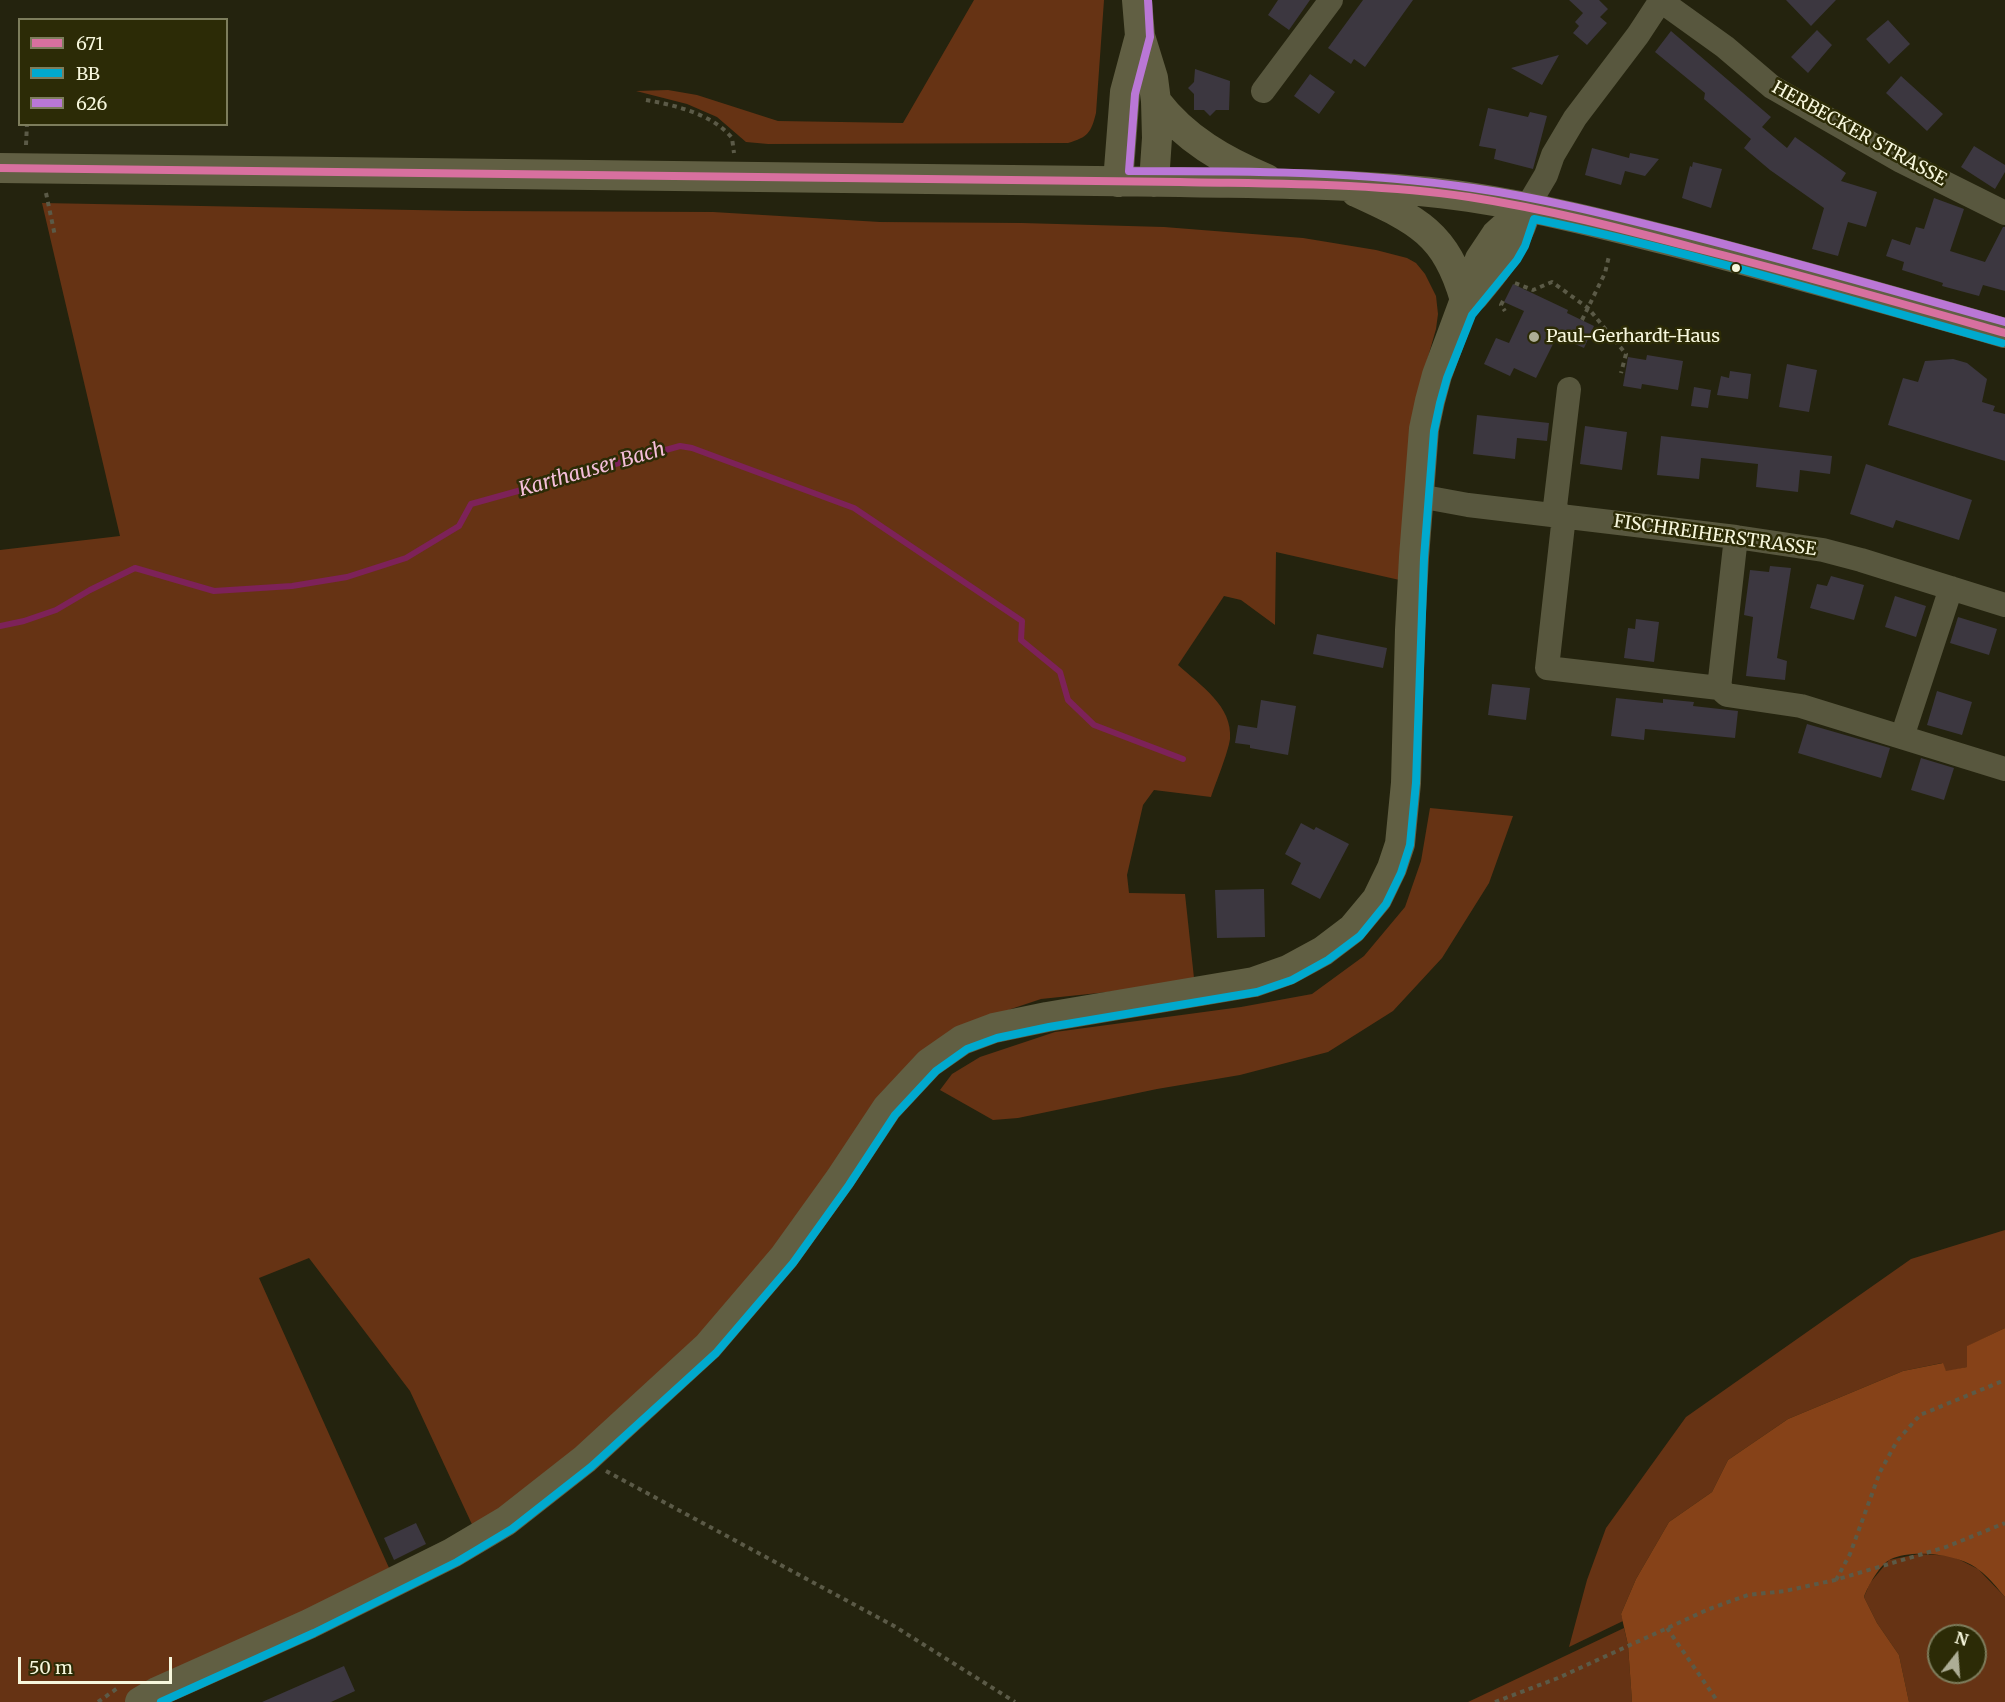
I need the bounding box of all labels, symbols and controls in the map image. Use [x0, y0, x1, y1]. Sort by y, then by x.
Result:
legend [18, 18, 228, 126]
text: 671 [76, 32, 104, 55]
text: BB [76, 62, 100, 85]
street label: HERBECKER STRASSE [1768, 77, 1950, 191]
text: 626 [76, 92, 107, 115]
unlabelled marker [1730, 262, 1742, 274]
place label: Paul-Gerhardt-Haus [1546, 326, 1720, 348]
marker: Paul-Gerhardt-Haus [1527, 330, 1541, 344]
water label: Karthauser Bach [516, 438, 668, 502]
street label: FISCHREIHERSTRASSE [1612, 511, 1818, 561]
north arrow [1927, 1624, 1987, 1684]
text: N [1953, 1627, 1971, 1650]
scale bar [21, 1645, 176, 1683]
text: 50 m [29, 1656, 73, 1679]

